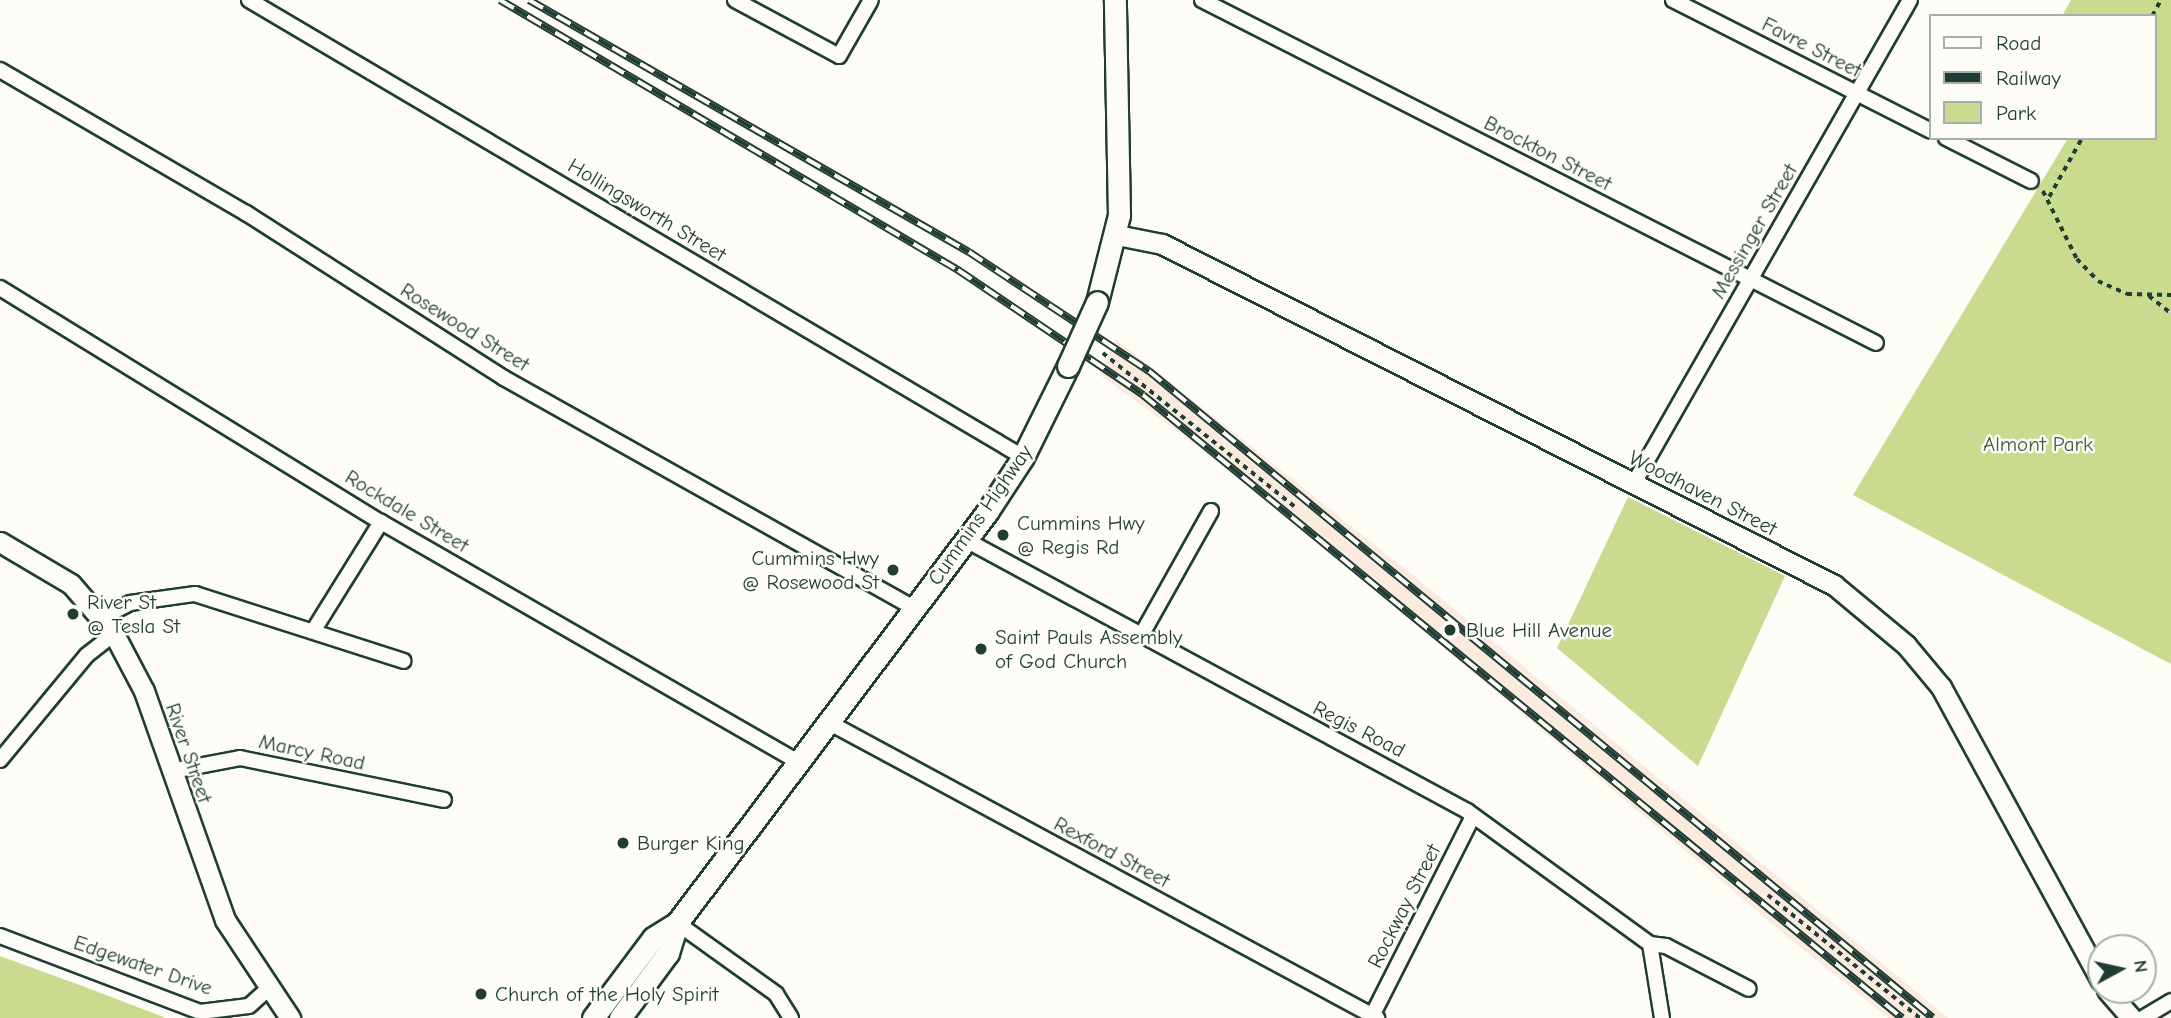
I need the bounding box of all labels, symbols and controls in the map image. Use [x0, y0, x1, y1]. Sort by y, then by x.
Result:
street label: Favre Street [1758, 11, 1866, 83]
legend [1930, 14, 2157, 140]
text: Road [1996, 31, 2041, 55]
text: Railway [1996, 66, 2061, 90]
text: Park [1996, 101, 2036, 125]
street label: Brockton Street [1480, 110, 1616, 196]
street label: Hollingsworth Street [563, 153, 731, 267]
street label: Messinger Street [1705, 159, 1803, 303]
street label: Rosewood Street [396, 277, 534, 377]
park label: Almont Park [1983, 431, 2093, 457]
street label: Cummins Highway [922, 440, 1038, 590]
street label: Woodhaven Street [1625, 445, 1781, 541]
street label: Rockdale Street [341, 464, 473, 558]
place label: Cummins Hwy @ Regis Rd [1017, 510, 1145, 560]
marker: Cummins Hwy @ Regis Rd [995, 527, 1011, 543]
place label: Cummins Hwy @ Rosewood St [742, 545, 879, 595]
marker: Cummins Hwy @ Rosewood St [885, 562, 901, 578]
place label: River St @ Tesla St [87, 589, 180, 639]
marker: River St @ Tesla St [65, 606, 81, 622]
place label: Blue Hill Avenue [1466, 617, 1612, 643]
marker: Blue Hill Avenue [1440, 620, 1460, 640]
place label: Saint Pauls Assembly of God Church [995, 624, 1182, 674]
marker: Saint Pauls Assembly of God Church [973, 641, 989, 657]
street label: Regis Road [1309, 695, 1409, 763]
street label: River Street [160, 700, 218, 806]
street label: Marcy Road [257, 728, 367, 776]
street label: Rexford Street [1050, 811, 1174, 893]
place label: Burger King [637, 830, 745, 856]
marker: Burger King [615, 835, 631, 851]
street label: Rockway Street [1362, 840, 1446, 972]
street label: Edgewater Drive [70, 929, 216, 1001]
north arrow [2087, 934, 2157, 1004]
text: N [2129, 959, 2153, 974]
place label: Church of the Holy Spirit [495, 981, 719, 1007]
marker: Church of the Holy Spirit [473, 986, 489, 1002]

